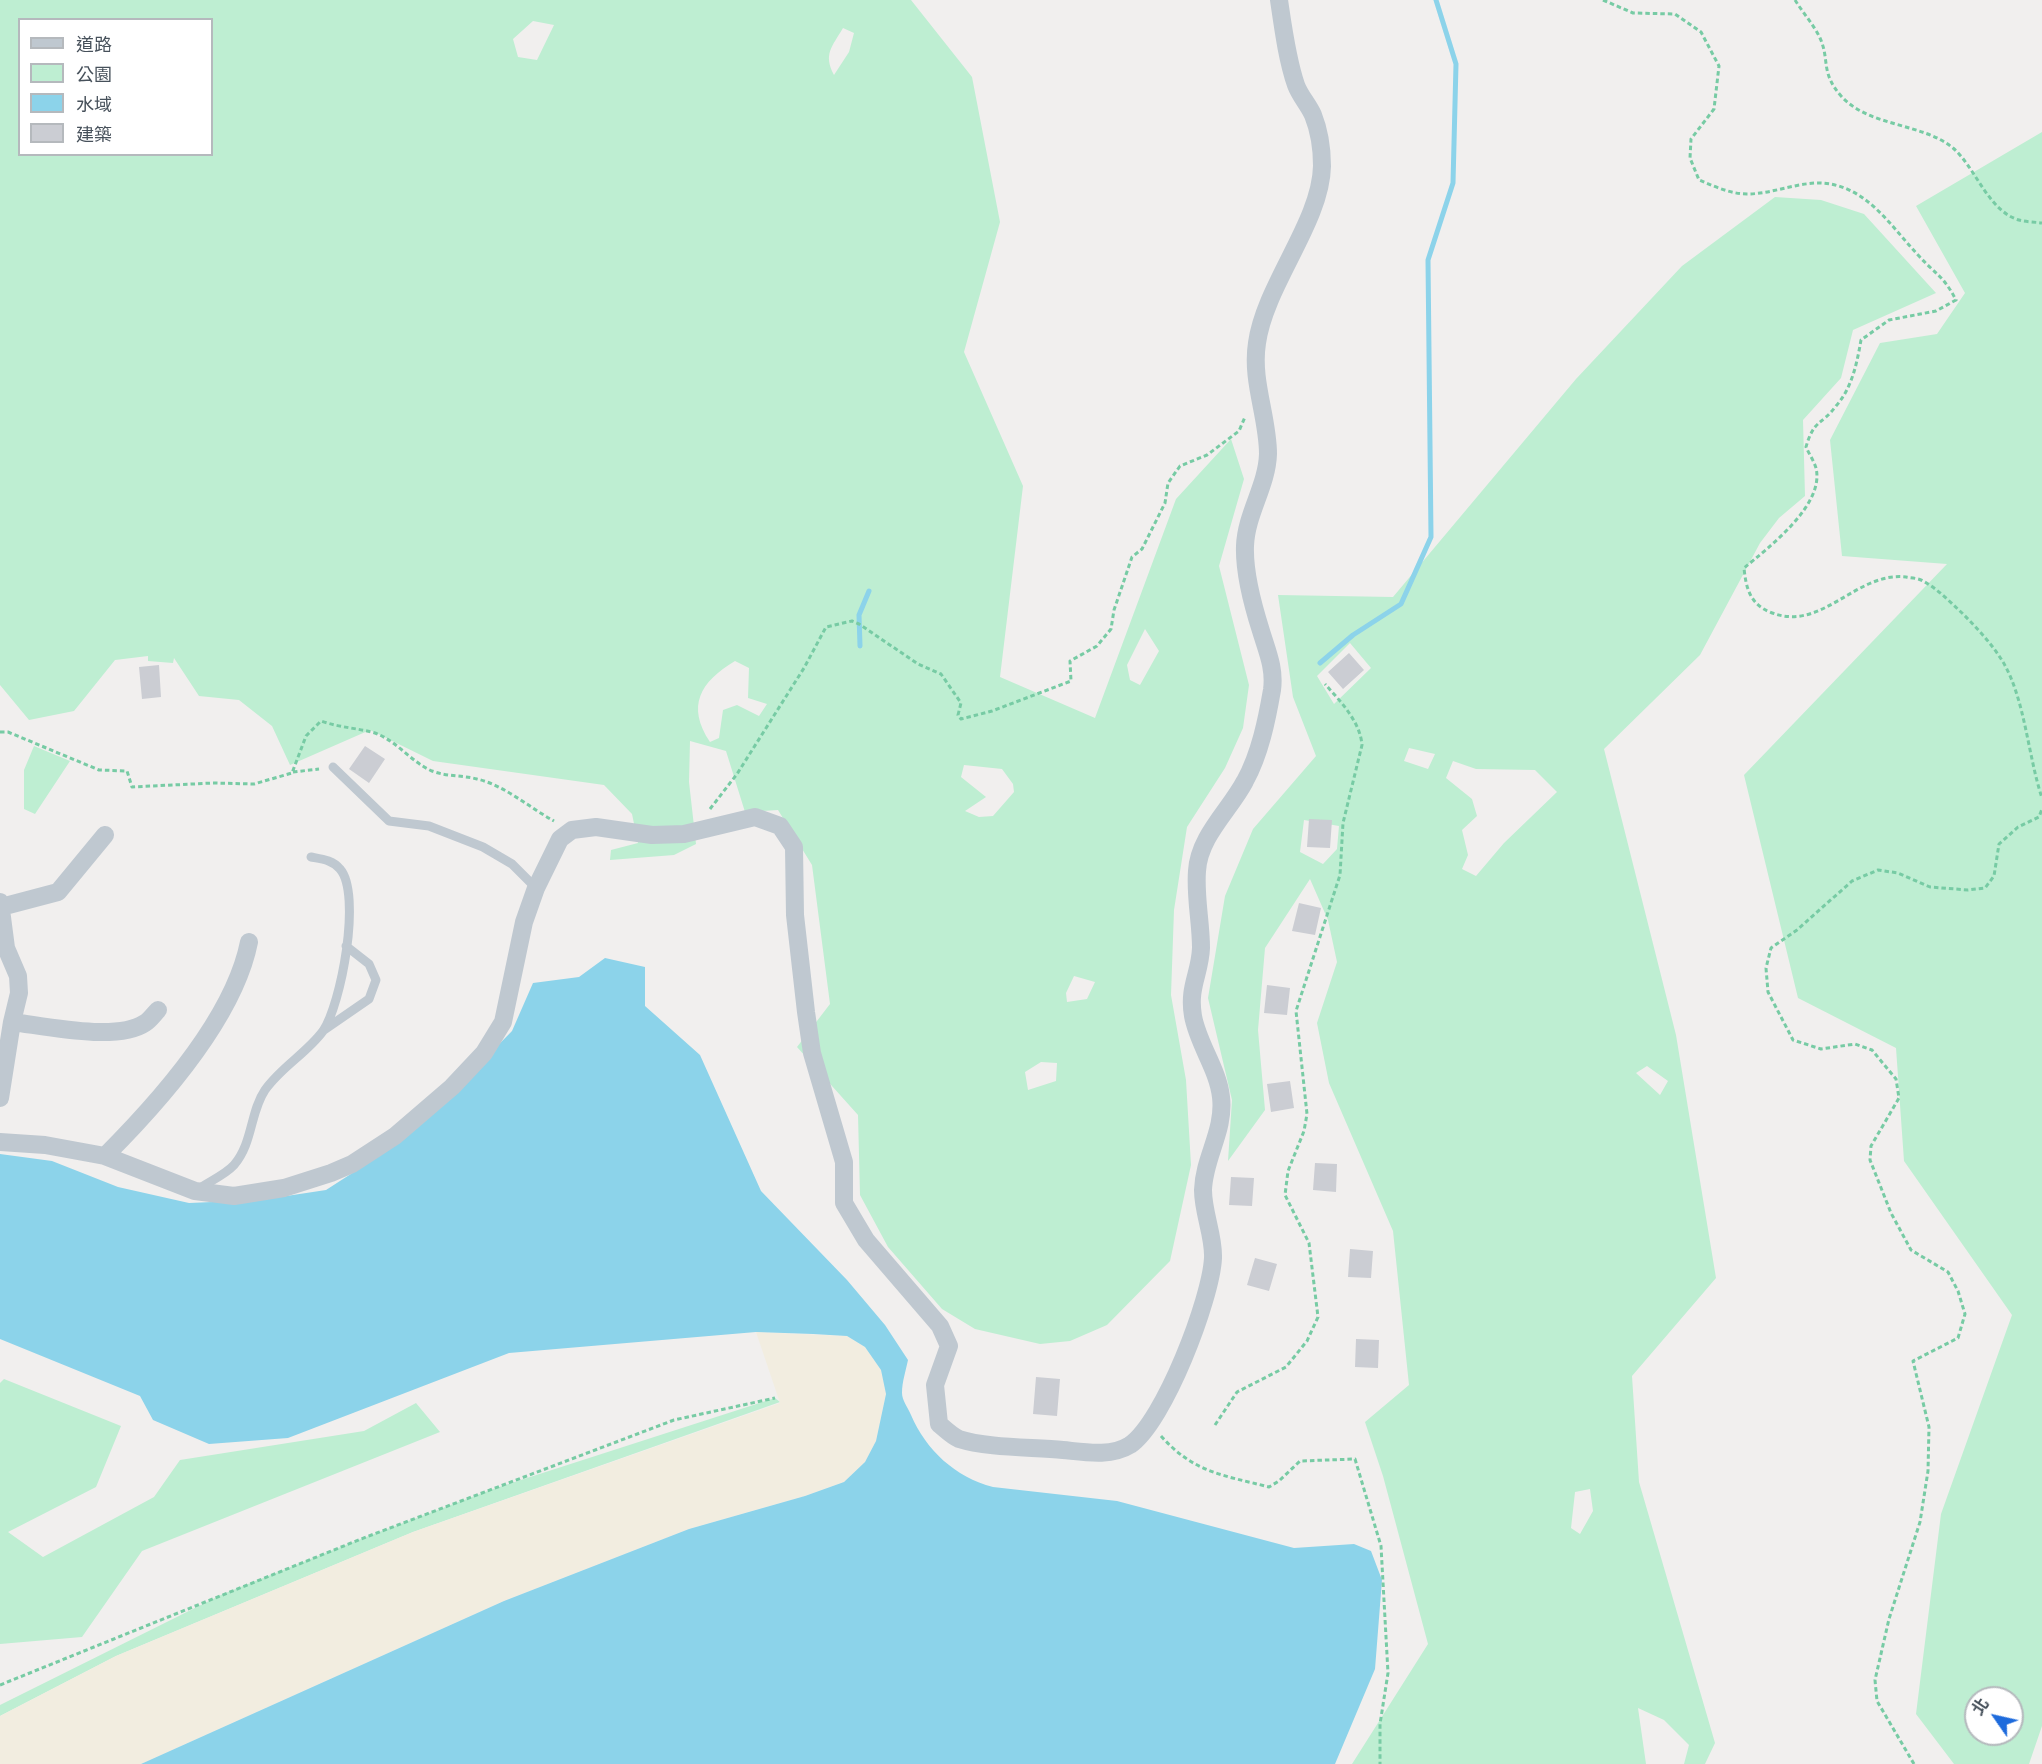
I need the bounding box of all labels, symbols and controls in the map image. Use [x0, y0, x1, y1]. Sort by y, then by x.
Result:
legend [18, 18, 213, 156]
text: 道路 [76, 34, 112, 56]
text: 公園 [76, 64, 112, 86]
text: 水域 [76, 94, 112, 116]
text: 建築 [76, 124, 112, 146]
north arrow [1964, 1686, 2024, 1746]
text: 北 [1968, 1695, 1993, 1719]

